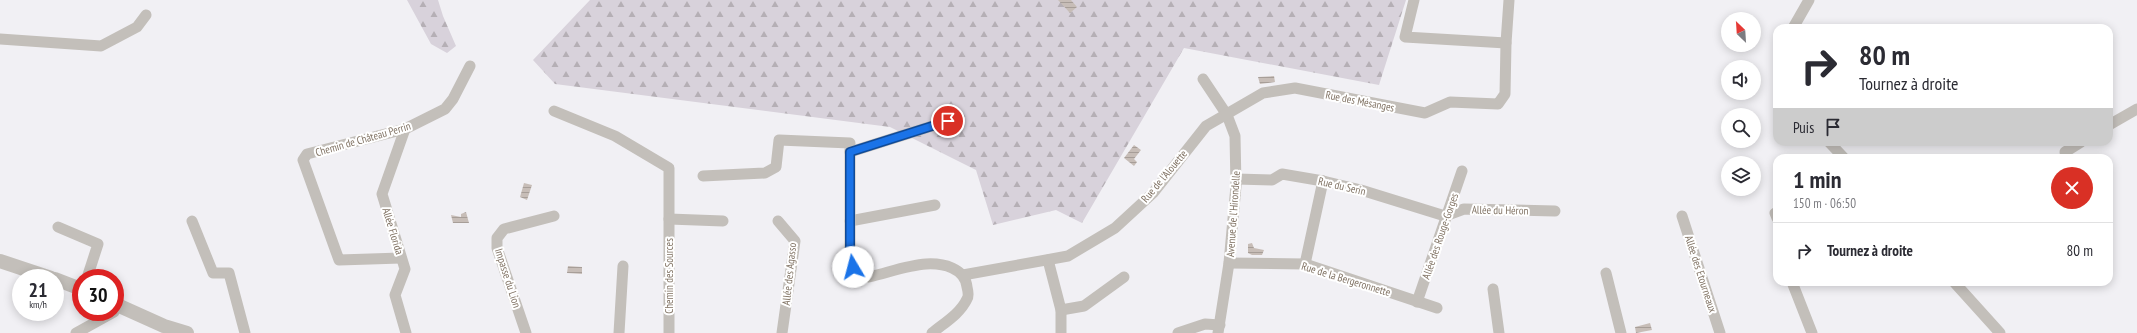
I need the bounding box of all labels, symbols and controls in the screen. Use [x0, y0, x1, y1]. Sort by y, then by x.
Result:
north arrow [1721, 12, 1761, 52]
map controls [1721, 12, 1761, 196]
text: 80 m [1859, 36, 1910, 73]
icon: right [1793, 40, 1845, 92]
button: sound [1721, 60, 1761, 100]
text: Tournez à droite [1859, 72, 1958, 95]
street label: Rue des Mésanges [1324, 87, 1396, 115]
pin [931, 104, 965, 138]
button: search [1721, 108, 1761, 148]
icon: arrive [937, 110, 959, 132]
icon: arrive [1822, 116, 1844, 138]
text: Puis [1793, 118, 1814, 137]
street label: Chemin de Château Perrin [314, 119, 412, 159]
street label: Rue de l'Alouette [1138, 146, 1190, 205]
button: layers [1721, 156, 1761, 196]
text: 1 min [1793, 164, 1841, 195]
button: close [2051, 167, 2093, 209]
street label: Avenue de l'Hirondelle [1223, 170, 1243, 257]
street label: Rue du Serin [1317, 174, 1367, 198]
street label: Allée des Rouge-Gorges [1419, 191, 1461, 281]
text: 150 m · 06:50 [1793, 195, 1856, 212]
street label: Allée du Héron [1472, 203, 1529, 217]
street label: Allée Florida [379, 206, 407, 256]
street label: Allée des Etourneaux [1682, 234, 1720, 315]
street label: Chemin des Sources [662, 238, 676, 314]
icon: right [1793, 240, 1815, 262]
text: Tournez à droite [1827, 241, 1913, 260]
text: 80 m [2067, 241, 2093, 260]
street label: Allée des Agasso [779, 242, 799, 306]
position arrow [832, 246, 874, 288]
street label: Impasse du Lion [492, 247, 524, 310]
street label: Rue de la Bergeronnette [1300, 259, 1393, 299]
speed limit sign: 30 [72, 269, 124, 321]
text: 21 [28, 277, 48, 303]
text: km/h [29, 298, 47, 311]

